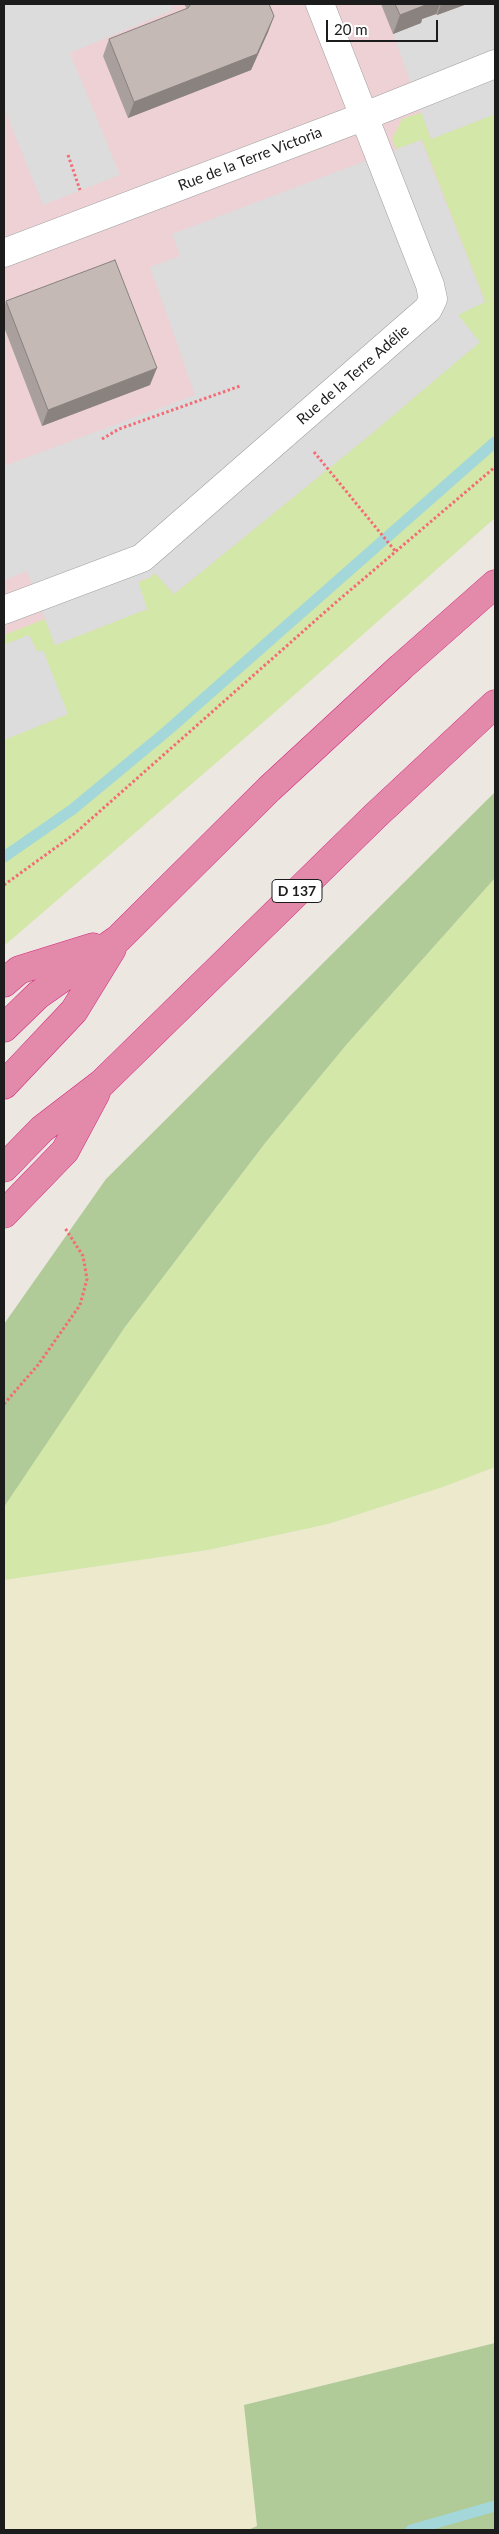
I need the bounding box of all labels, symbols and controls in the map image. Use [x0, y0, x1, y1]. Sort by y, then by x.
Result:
scale bar [329, 10, 442, 42]
text: 20 m [334, 20, 368, 38]
street label: Rue de la Terre Victoria [175, 123, 325, 195]
street label: Rue de la Terre Adélie [293, 321, 413, 429]
road number: D 137 [272, 879, 322, 902]

